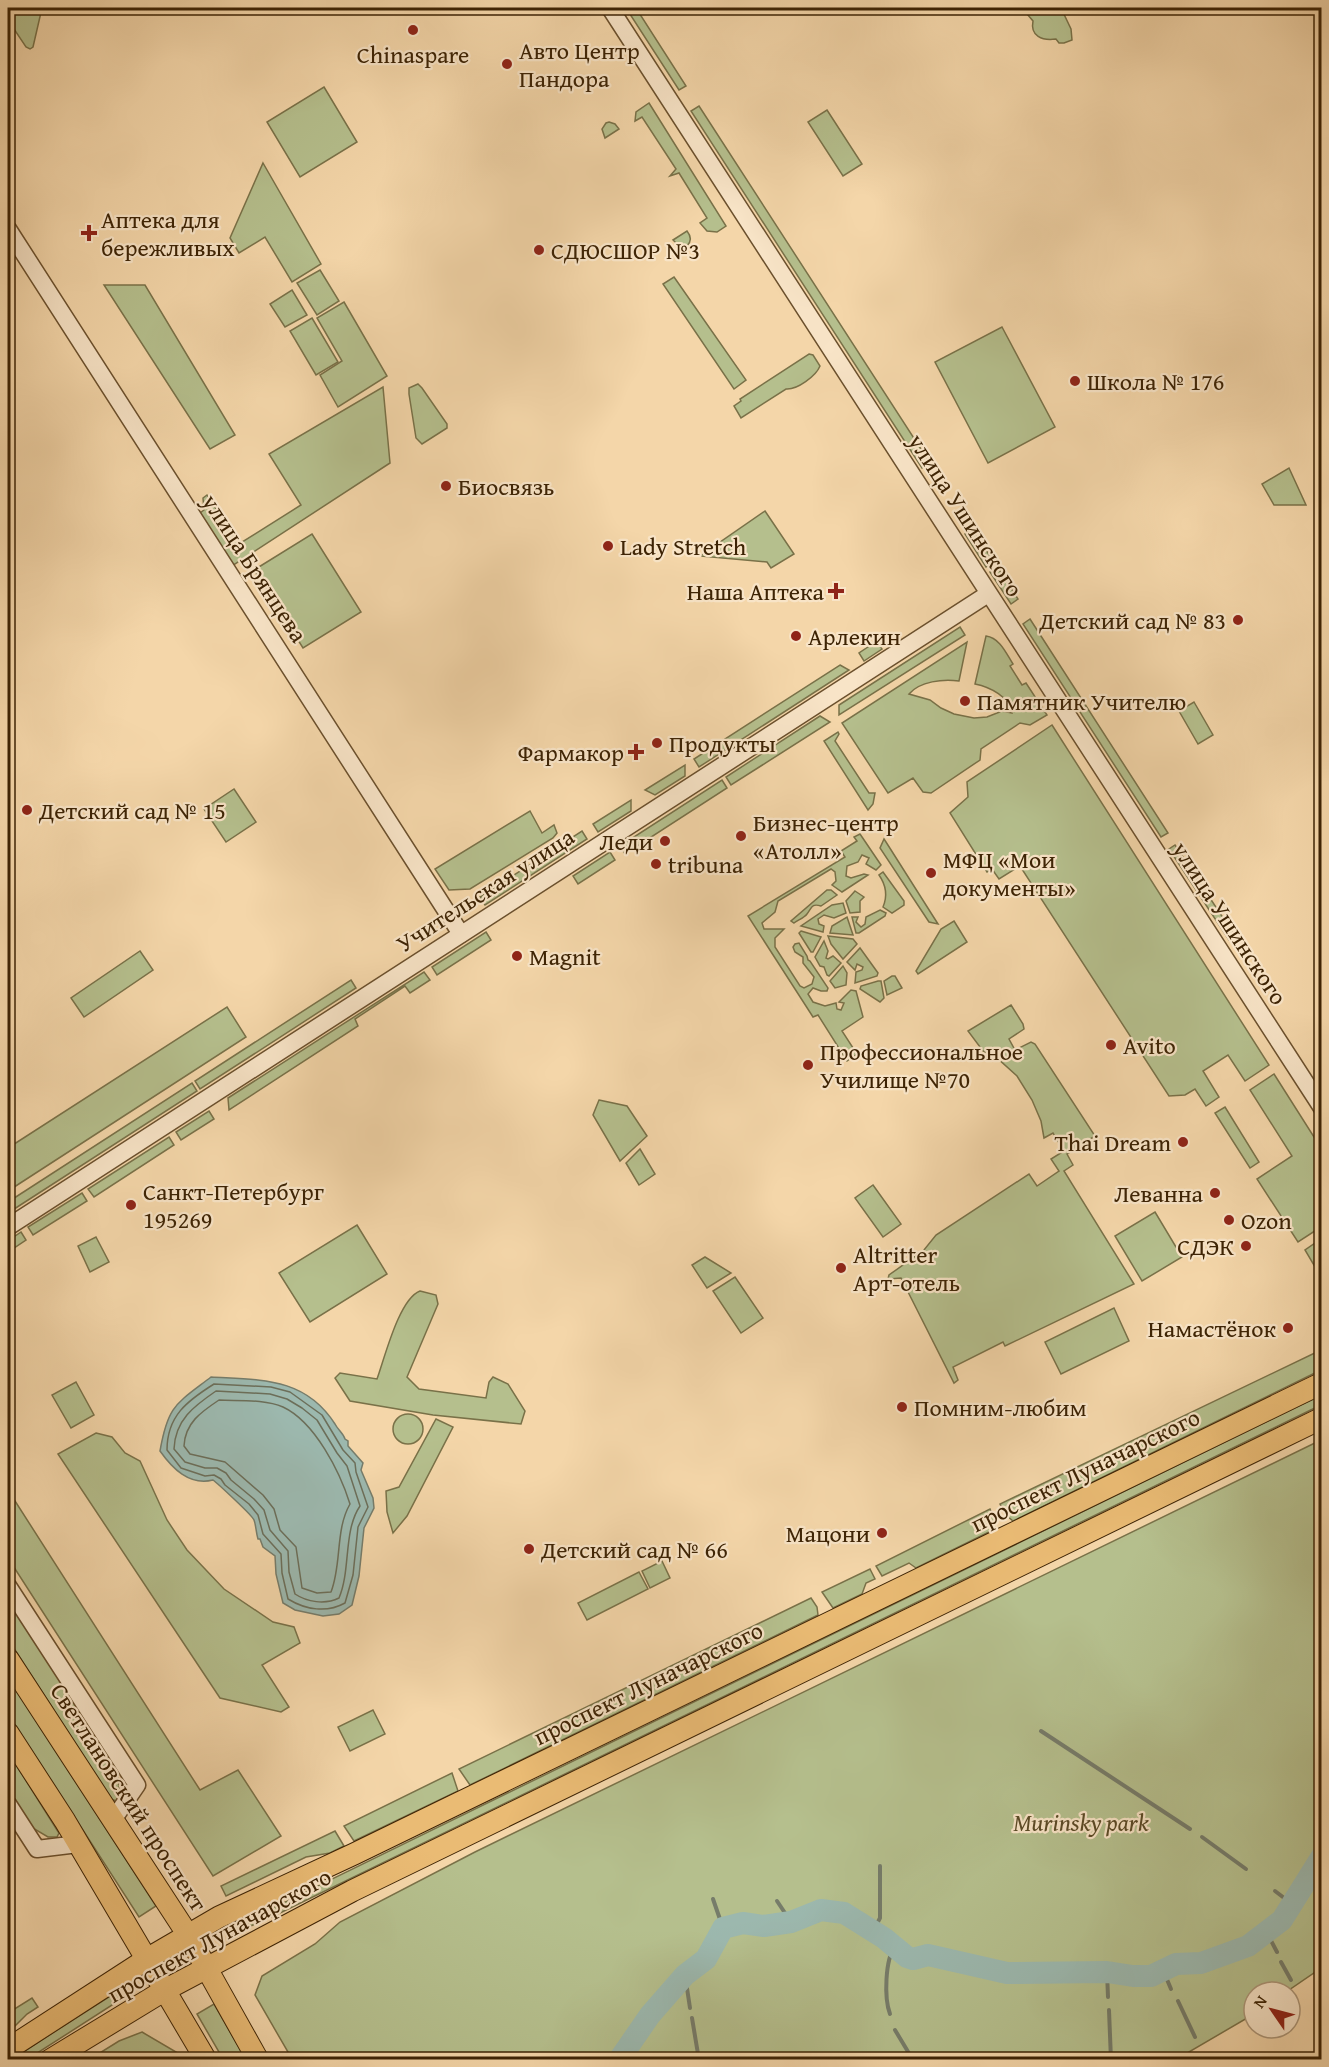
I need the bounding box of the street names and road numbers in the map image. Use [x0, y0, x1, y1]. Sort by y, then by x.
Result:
street label: улица Ушинского [899, 425, 1032, 604]
street label: улица Брянцева [193, 486, 316, 650]
street label: Учительская улица [389, 819, 581, 961]
street label: улица Ушинского [1163, 833, 1296, 1012]
street label: проспект Луначарского [964, 1399, 1206, 1541]
street label: проспект Луначарского [527, 1612, 769, 1754]
street label: Светлановский проспект [42, 1676, 216, 1918]
street label: проспект Луначарского [101, 1859, 337, 2011]

